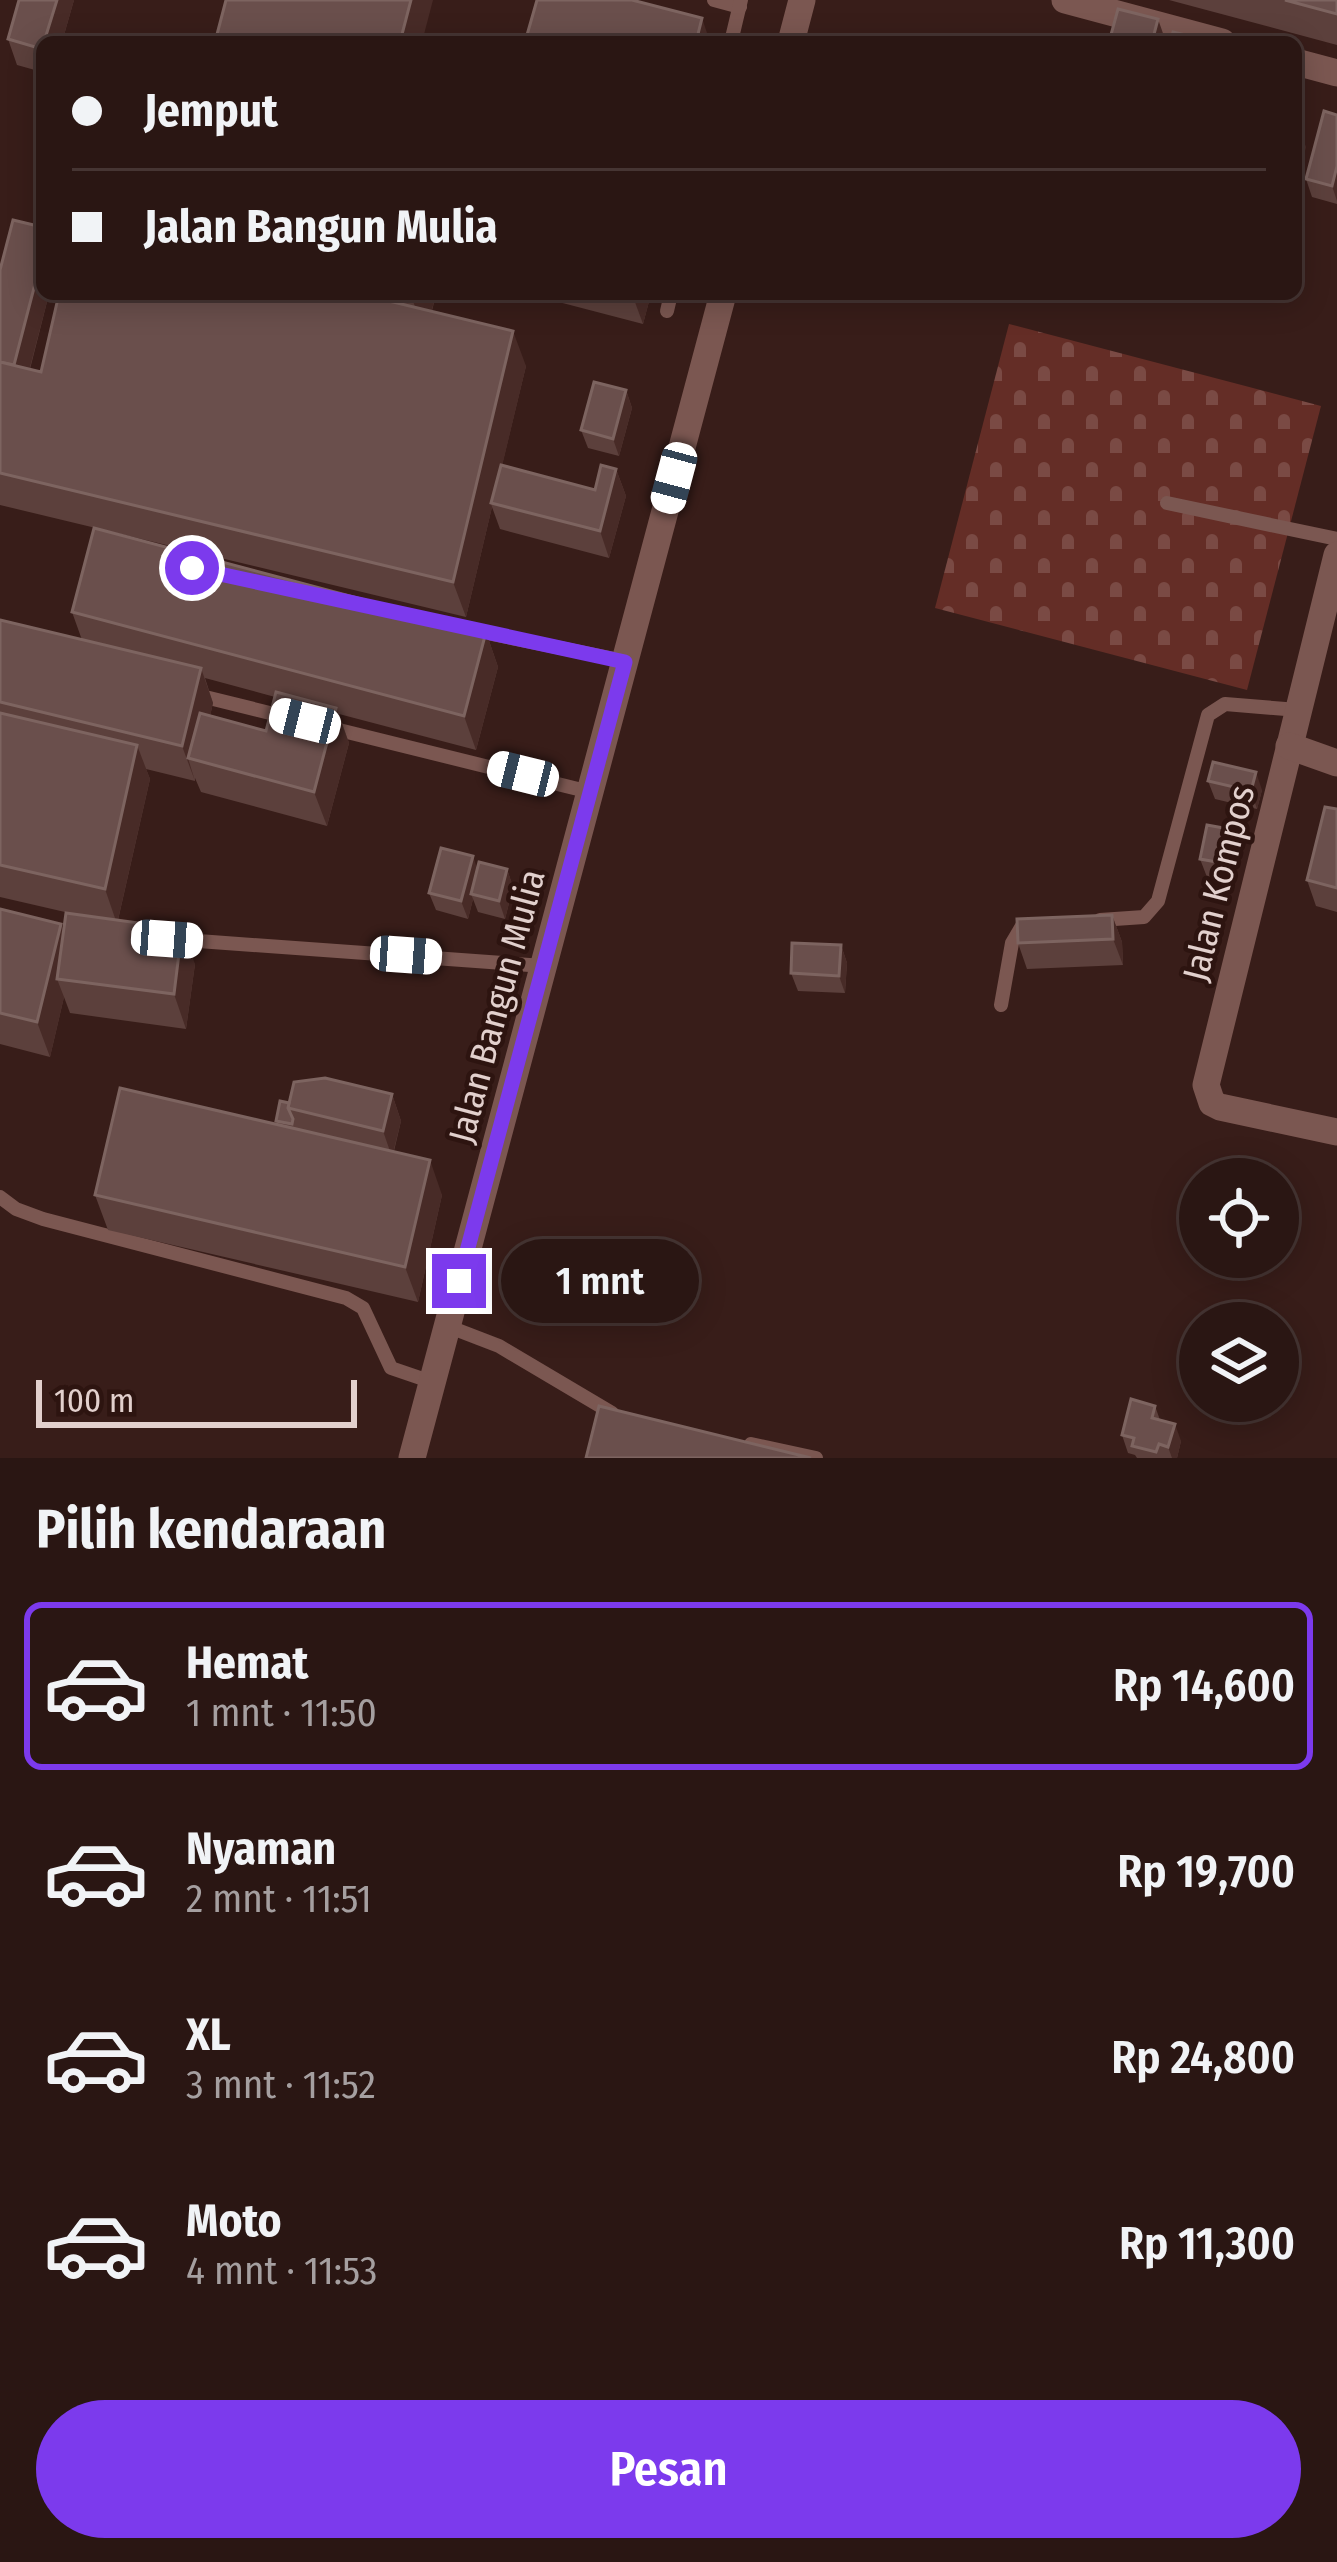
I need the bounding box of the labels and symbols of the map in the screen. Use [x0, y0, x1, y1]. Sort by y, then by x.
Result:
car [647, 439, 701, 517]
route start [165, 541, 219, 595]
car [266, 695, 344, 747]
car [484, 748, 562, 800]
street label: Jalan Kompos [1173, 781, 1265, 986]
street label: Jalan Bangun Mulia [439, 865, 555, 1148]
car [130, 919, 204, 959]
car [369, 935, 443, 975]
callout: 1 mnt [501, 1239, 699, 1323]
route end [432, 1254, 486, 1308]
scale bar [36, 1374, 357, 1427]

